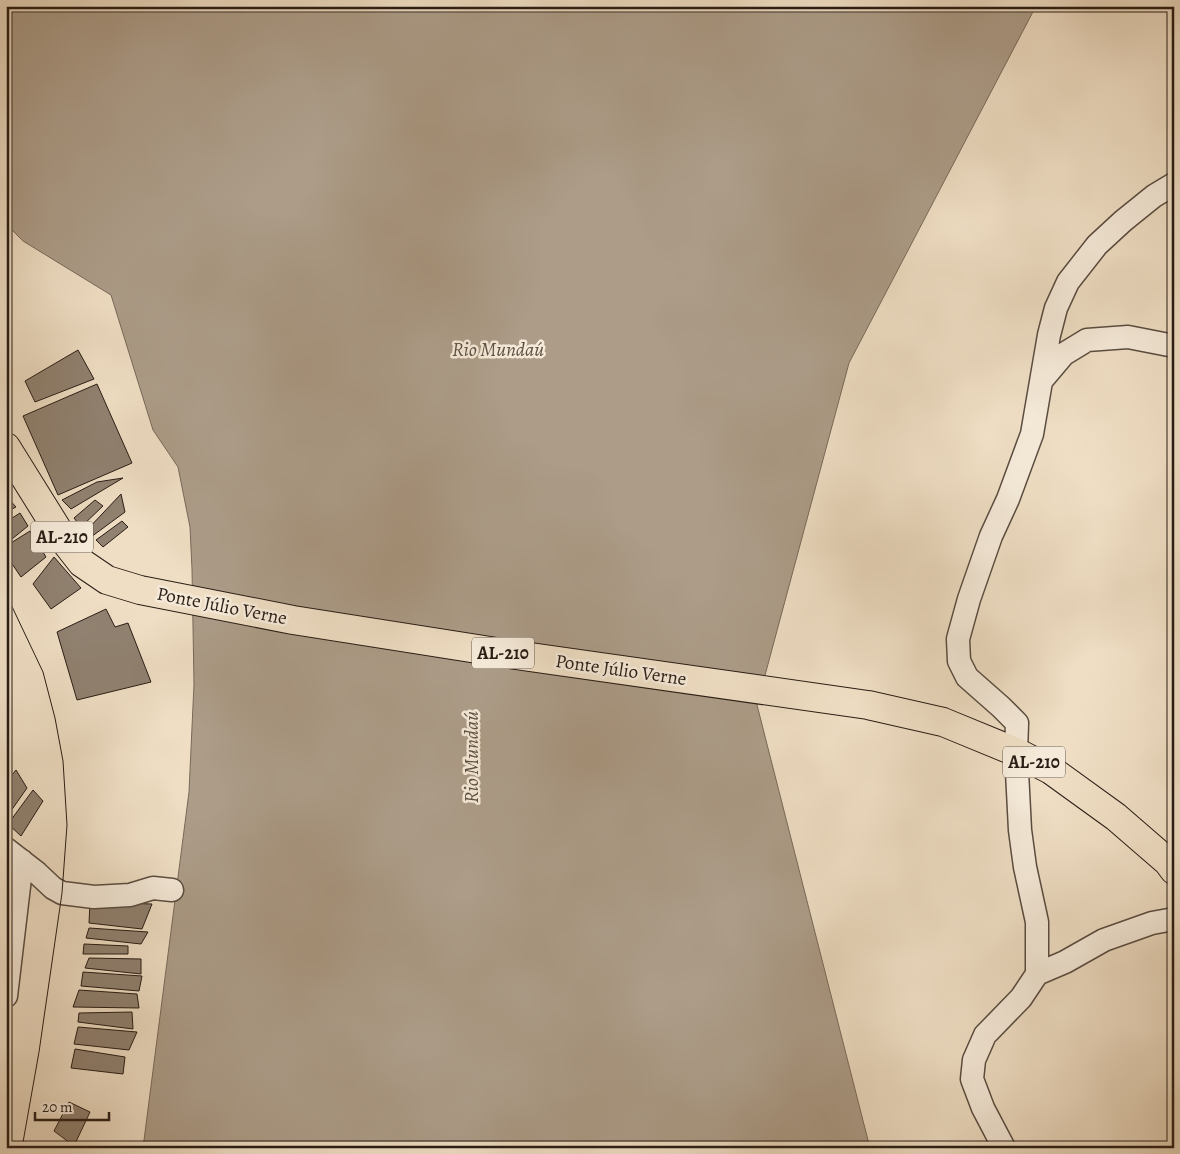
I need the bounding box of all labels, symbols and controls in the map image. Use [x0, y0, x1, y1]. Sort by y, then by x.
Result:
water label: Rio Mundaú [452, 336, 544, 363]
road number: AL-210 [31, 522, 93, 552]
street label: Ponte Júlio Verne [155, 581, 289, 631]
road number: AL-210 [472, 638, 534, 668]
street label: Ponte Júlio Verne [554, 648, 688, 692]
water label: Rio Mundaú [458, 711, 485, 803]
road number: AL-210 [1003, 746, 1065, 778]
scale bar [35, 1089, 109, 1121]
text: 20 m [42, 1097, 73, 1117]

